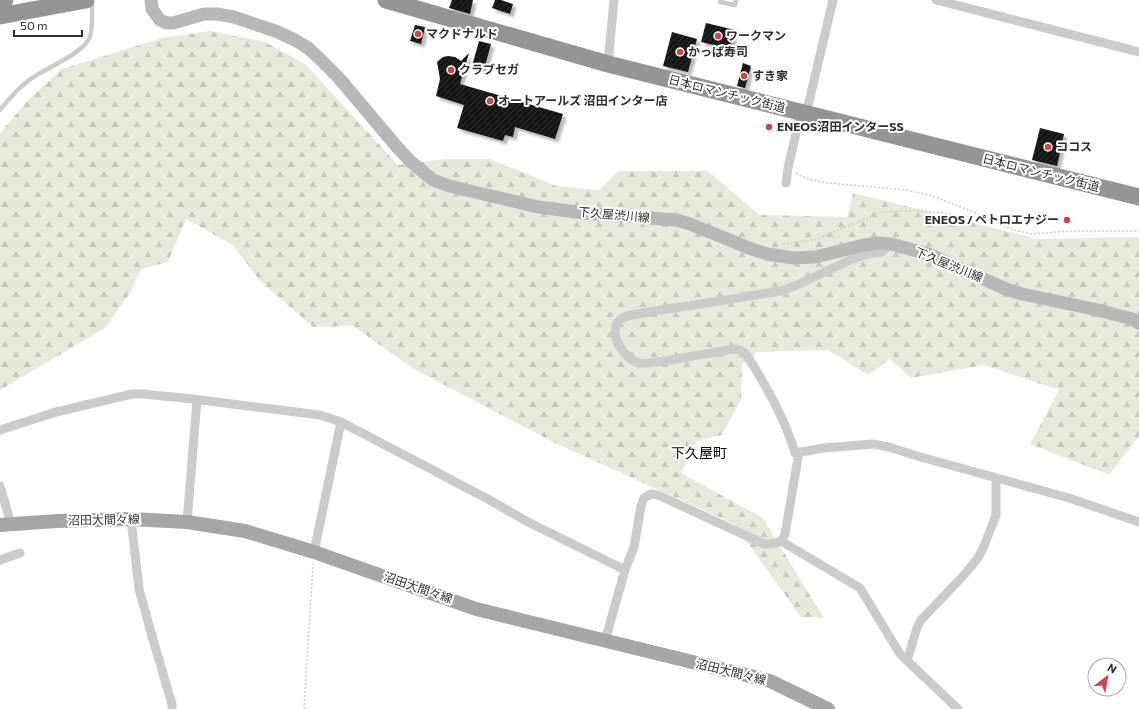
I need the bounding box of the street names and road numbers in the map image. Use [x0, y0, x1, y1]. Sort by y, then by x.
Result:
street label: 日本ロマンチック街道 [667, 72, 787, 114]
street label: 日本ロマンチック街道 [981, 151, 1101, 193]
street label: 下久屋渋川線 [578, 204, 651, 224]
street label: 下久屋渋川線 [913, 244, 985, 284]
street label: 沼田大間々線 [68, 511, 140, 527]
street label: 沼田大間々線 [382, 569, 455, 605]
street label: 沼田大間々線 [695, 656, 768, 687]

